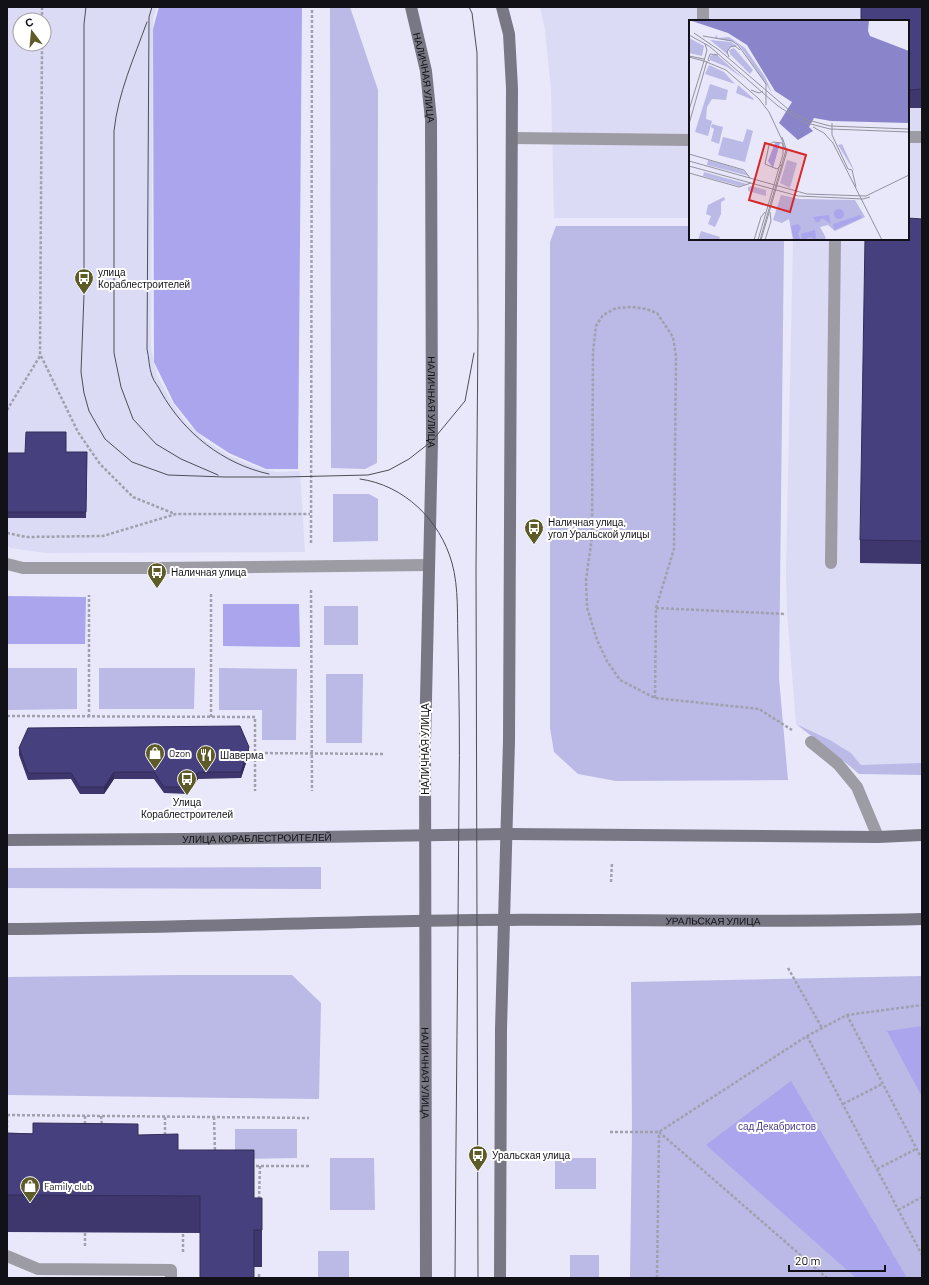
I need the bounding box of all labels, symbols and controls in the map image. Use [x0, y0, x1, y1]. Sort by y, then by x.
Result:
north arrow [12, 12, 52, 52]
text: С [23, 15, 35, 29]
inset map [689, 20, 909, 240]
street label: НАЛИЧНАЯ УЛИЦА [411, 31, 437, 124]
place label: улица Кораблестроителей [98, 266, 190, 290]
bus stop icon: улица Кораблестроителей [73, 267, 95, 295]
street label: НАЛИЧНАЯ УЛИЦА [426, 356, 438, 448]
place label: Наличная улица, угол Уральской улицы [548, 516, 649, 540]
bus stop icon: Наличная улица, угол Уральской улицы [523, 517, 545, 545]
bus stop icon: Наличная улица [146, 561, 168, 589]
place label: Наличная улица [171, 566, 247, 578]
street label: НАЛИЧНАЯ УЛИЦА [419, 703, 431, 795]
shop icon: Ozon [144, 742, 166, 770]
restaurant icon: Шаверма [195, 744, 217, 772]
place label: Ozon [169, 747, 191, 759]
place label: Шаверма [220, 749, 264, 761]
bus stop icon: Улица Кораблестроителей [176, 768, 198, 796]
place label: Улица Кораблестроителей [141, 796, 233, 820]
street label: УЛИЦА КОРАБЛЕСТРОИТЕЛЕЙ [182, 831, 332, 845]
street label: УРАЛЬСКАЯ УЛИЦА [665, 914, 761, 927]
street label: НАЛИЧНАЯ УЛИЦА [420, 1027, 432, 1119]
park label: сад Декабристов [738, 1120, 816, 1132]
bus stop icon: Уральская улица [467, 1144, 489, 1172]
place label: Уральская улица [492, 1149, 571, 1161]
shop icon: Family club [19, 1175, 41, 1203]
place label: Family club [44, 1180, 93, 1192]
scale bar [789, 1247, 885, 1273]
text: 20 m [795, 1253, 821, 1267]

